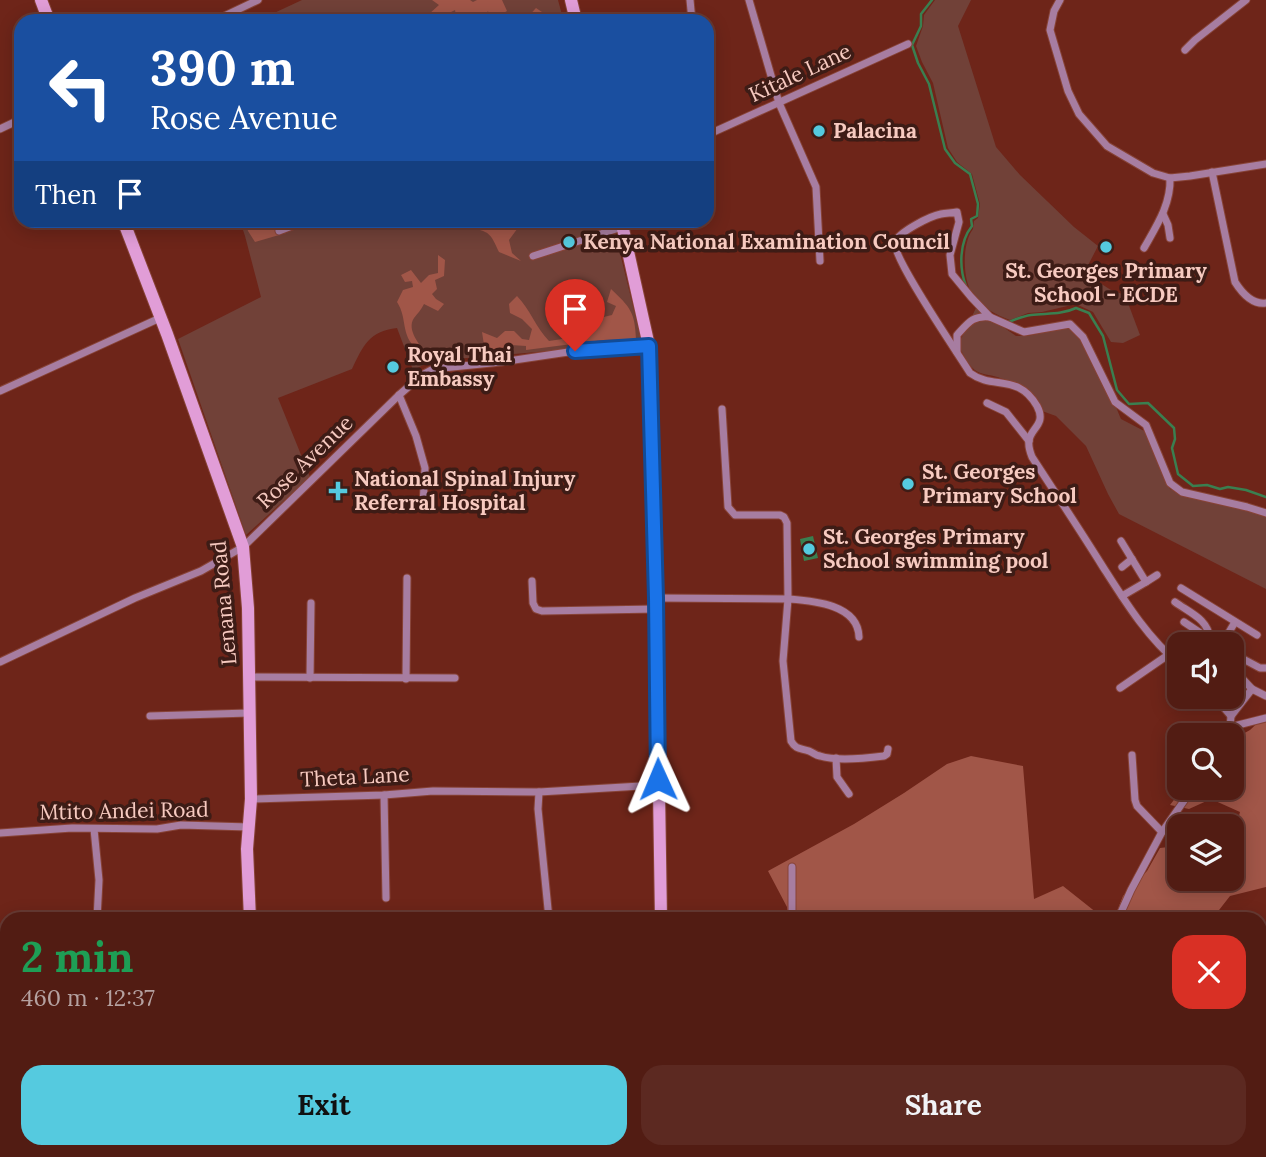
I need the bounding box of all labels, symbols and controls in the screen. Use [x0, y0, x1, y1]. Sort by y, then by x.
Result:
text: 390 m [150, 36, 295, 98]
street label: Kitale Lane [744, 37, 855, 108]
icon: left [35, 42, 126, 133]
text: Rose Avenue [150, 97, 338, 138]
place label: Palacina [833, 117, 917, 144]
marker: Palacina [811, 123, 827, 139]
icon: arrive [111, 175, 149, 213]
text: Then [35, 178, 97, 211]
place label: Kenya National Examination Council [583, 228, 950, 255]
marker: Kenya National Examination Council [561, 234, 577, 250]
marker: St. Georges Primary School - ECDE [1098, 239, 1114, 255]
place label: St. Georges Primary School - ECDE [1005, 257, 1207, 308]
pin [545, 279, 605, 351]
icon: arrive [556, 290, 594, 328]
place label: Royal Thai Embassy [407, 341, 512, 392]
marker: Royal Thai Embassy [385, 359, 401, 375]
street label: Rose Avenue [251, 409, 358, 514]
place label: St. Georges Primary School [922, 458, 1077, 509]
place label: National Spinal Injury Referral Hospital [354, 465, 576, 516]
marker: St. Georges Primary School [900, 476, 916, 492]
marker: National Spinal Injury Referral Hospital [328, 481, 348, 501]
place label: St. Georges Primary School swimming pool [823, 523, 1049, 574]
street label: Lenana Road [205, 540, 242, 666]
marker: St. Georges Primary School swimming pool [801, 541, 817, 557]
map controls [1167, 632, 1244, 891]
button: sound [1167, 632, 1244, 709]
button: search [1167, 723, 1244, 800]
position arrow [621, 742, 695, 816]
street label: Theta Lane [300, 760, 410, 793]
street label: Mtito Andei Road [39, 796, 209, 825]
button: layers [1167, 814, 1244, 891]
text: 2 min [21, 930, 134, 984]
button: close [1172, 935, 1246, 1009]
text: 460 m · 12:37 [21, 983, 155, 1012]
button: Exit [21, 1065, 627, 1145]
button: Share [641, 1065, 1246, 1145]

